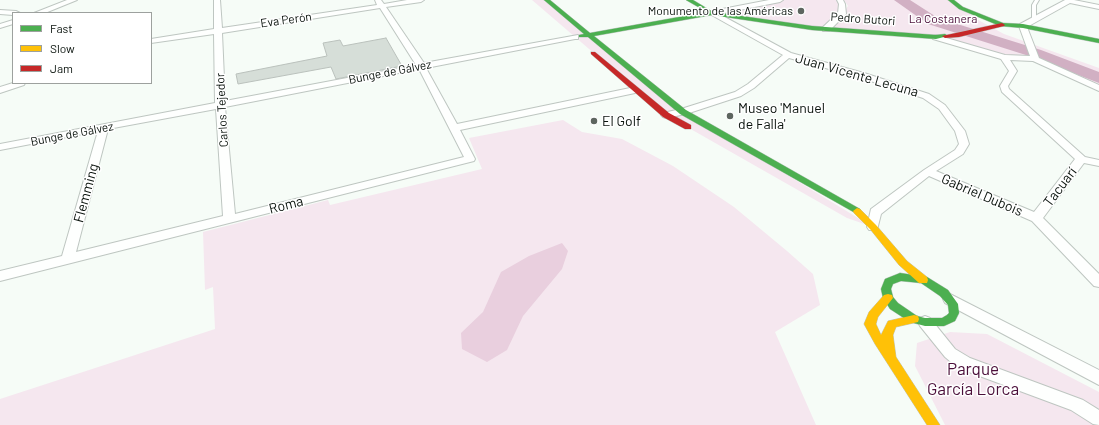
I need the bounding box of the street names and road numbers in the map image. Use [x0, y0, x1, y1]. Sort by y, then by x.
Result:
street label: Eva Perón [259, 9, 313, 31]
street label: Pedro Butori [830, 10, 896, 28]
street label: Juan Vicente Lecuna [794, 49, 920, 101]
street label: Bunge de Gálvez [347, 57, 433, 87]
street label: Carlos Tejedor [213, 72, 231, 148]
street label: Bunge de Gálvez [29, 119, 115, 149]
street label: Flemming [70, 162, 102, 224]
street label: Tacuarí [1040, 164, 1080, 210]
street label: Gabriel Dubois [939, 170, 1025, 220]
street label: Roma [267, 193, 305, 217]

